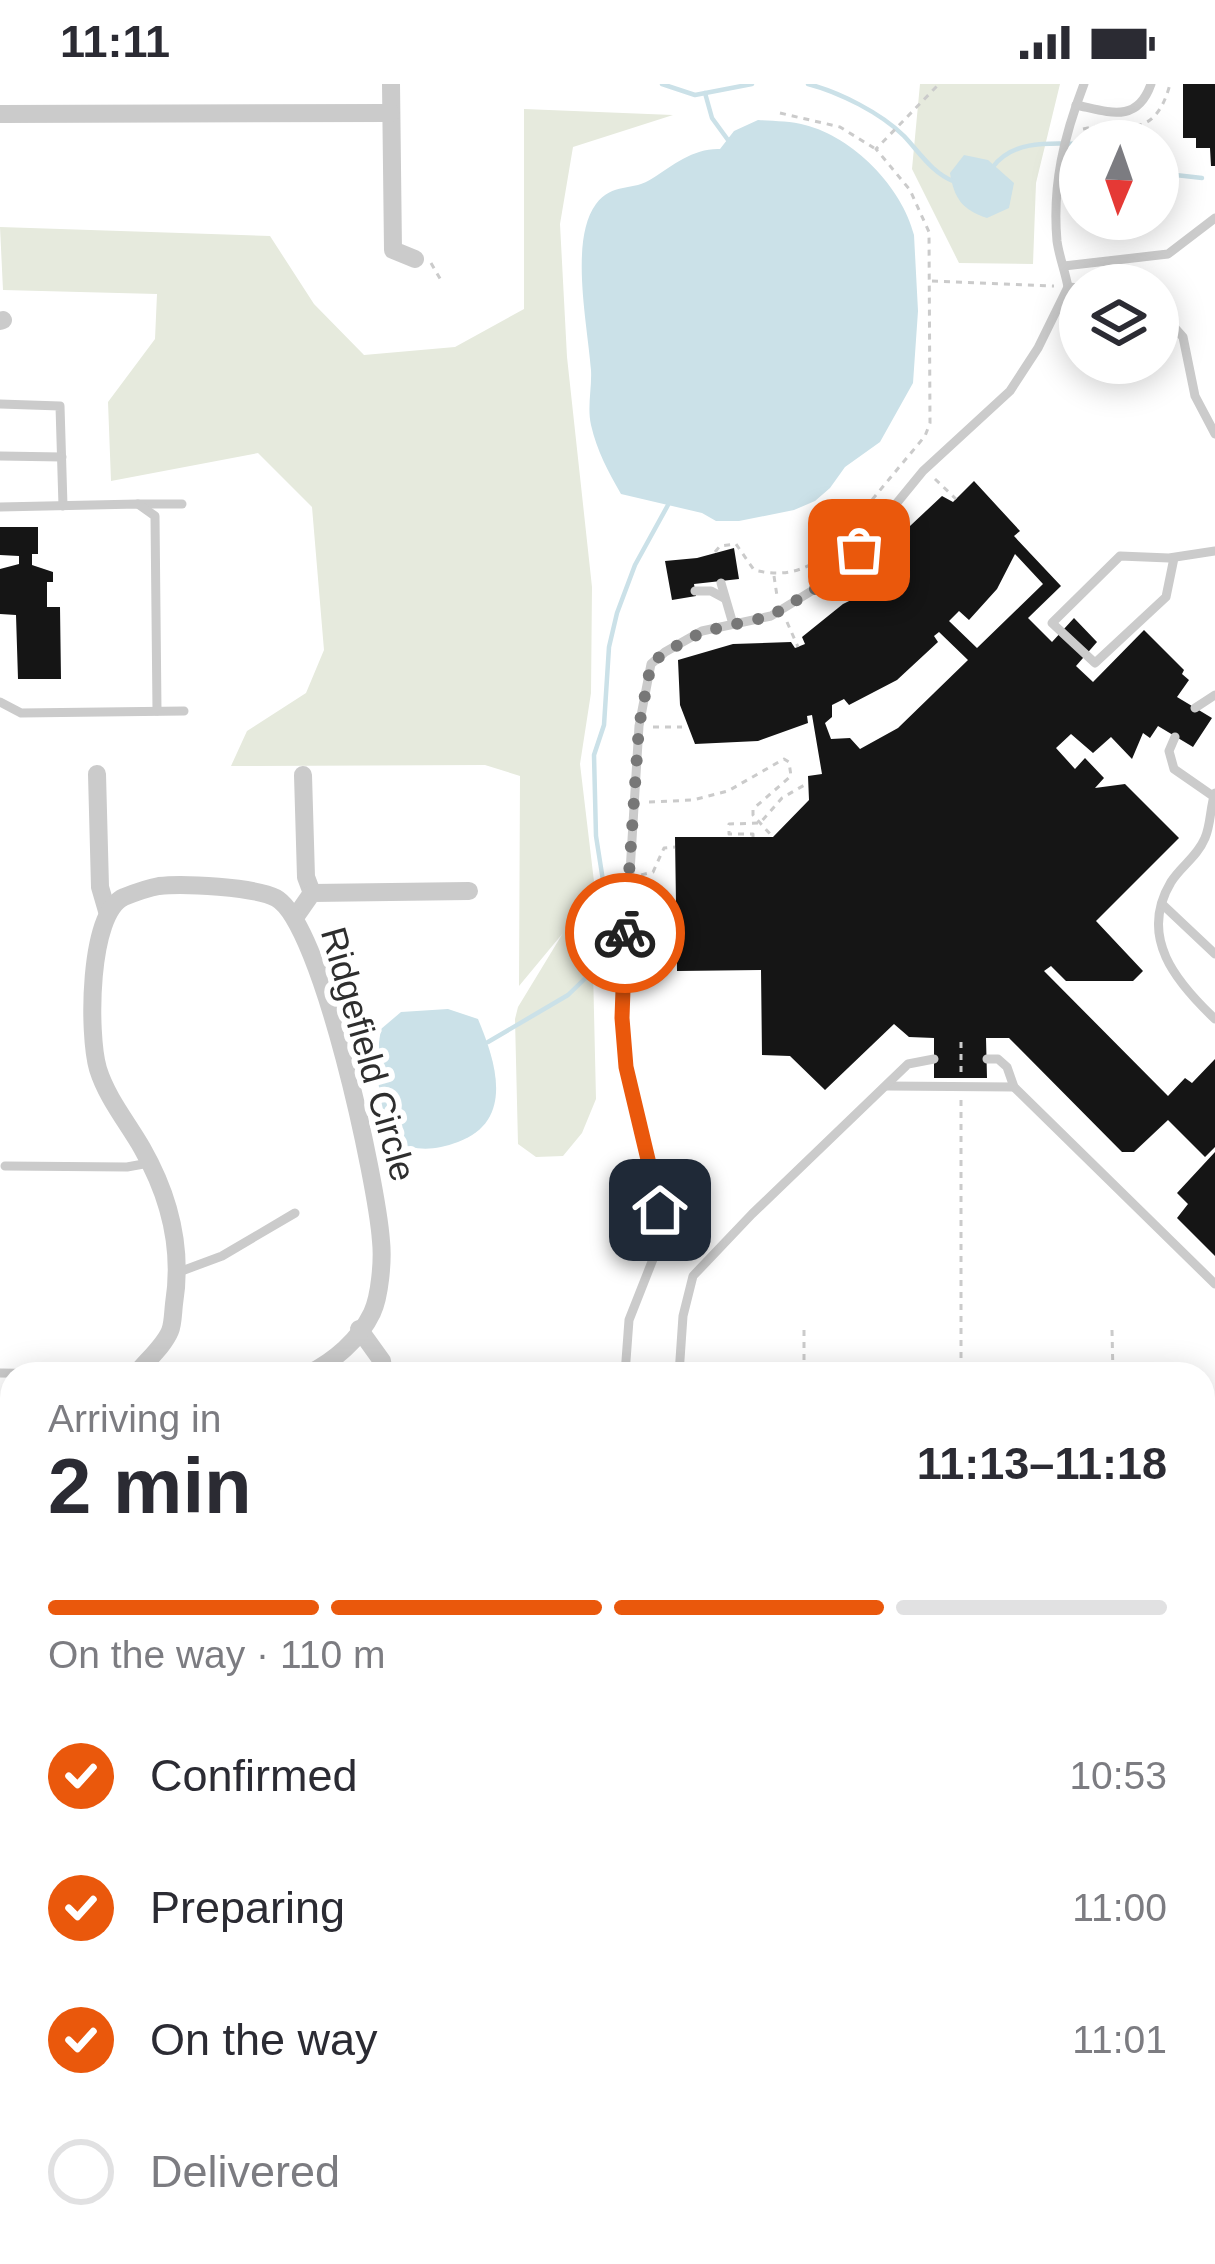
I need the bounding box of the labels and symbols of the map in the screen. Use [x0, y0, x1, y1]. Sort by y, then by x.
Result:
north arrow [1059, 120, 1179, 240]
pin [808, 499, 910, 601]
courier [565, 873, 685, 993]
street label: Ridgefield Circle [313, 923, 424, 1186]
pin [609, 1159, 711, 1261]

